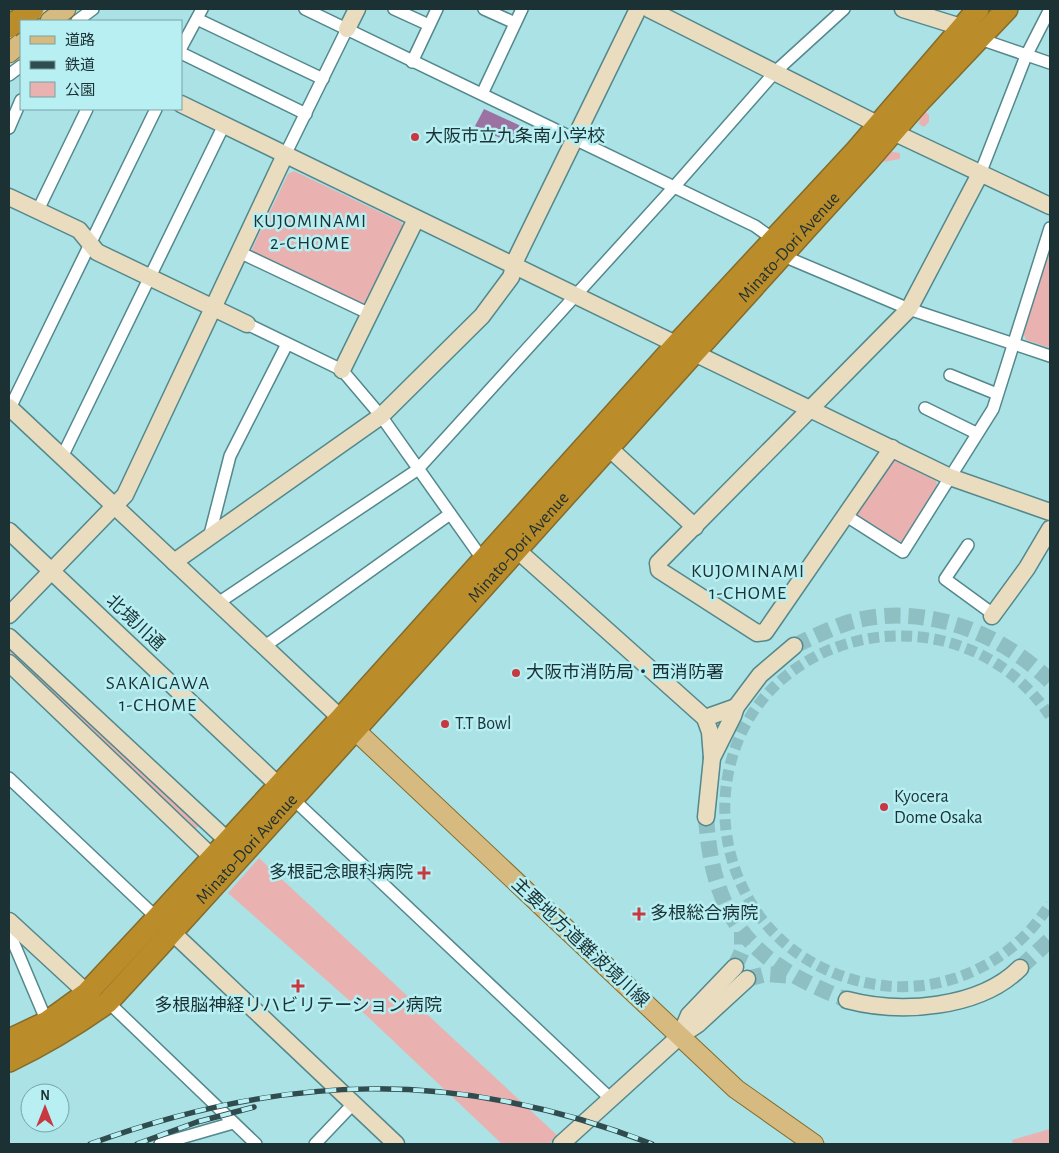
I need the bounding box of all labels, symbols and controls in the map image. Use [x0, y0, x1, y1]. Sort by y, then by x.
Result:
legend [20, 20, 182, 110]
text: 道路 [65, 32, 95, 48]
text: 鉄道 [65, 57, 95, 73]
text: 公園 [65, 82, 95, 98]
place label: 大阪市立九条南小学校 [425, 126, 605, 146]
marker: 大阪市立九条南小学校 [409, 131, 421, 143]
street label: Minato-Dori Avenue [735, 189, 843, 306]
district label: KUJOMINAMI 2-CHOME [253, 212, 367, 253]
street label: Minato-Dori Avenue [465, 489, 573, 606]
district label: KUJOMINAMI 1-CHOME [691, 562, 805, 603]
street label: 北境川通 [103, 590, 169, 654]
place label: 大阪市消防局・西消防署 [526, 663, 724, 682]
marker: 大阪市消防局・西消防署 [510, 667, 522, 679]
district label: SAKAIGAWA 1-CHOME [106, 674, 210, 715]
place label: T.T Bowl [455, 715, 511, 733]
marker: T.T Bowl [439, 718, 451, 730]
place label: Kyocera Dome Osaka [894, 788, 983, 827]
street label: Minato-Dori Avenue [193, 791, 301, 908]
marker: Kyocera Dome Osaka [878, 801, 890, 813]
place label: 多根記念眼科病院 [269, 862, 413, 882]
marker: 多根記念眼科病院 [417, 866, 431, 880]
street label: 主要地方道難波境川線 [508, 874, 653, 1011]
place label: 多根総合病院 [650, 903, 758, 923]
marker: 多根総合病院 [632, 907, 646, 921]
marker: 多根脳神経リハビリテーション病院 [291, 979, 305, 993]
place label: 多根脳神経リハビリテーション病院 [154, 995, 442, 1015]
north arrow [20, 1083, 70, 1133]
text: N [40, 1089, 50, 1103]

